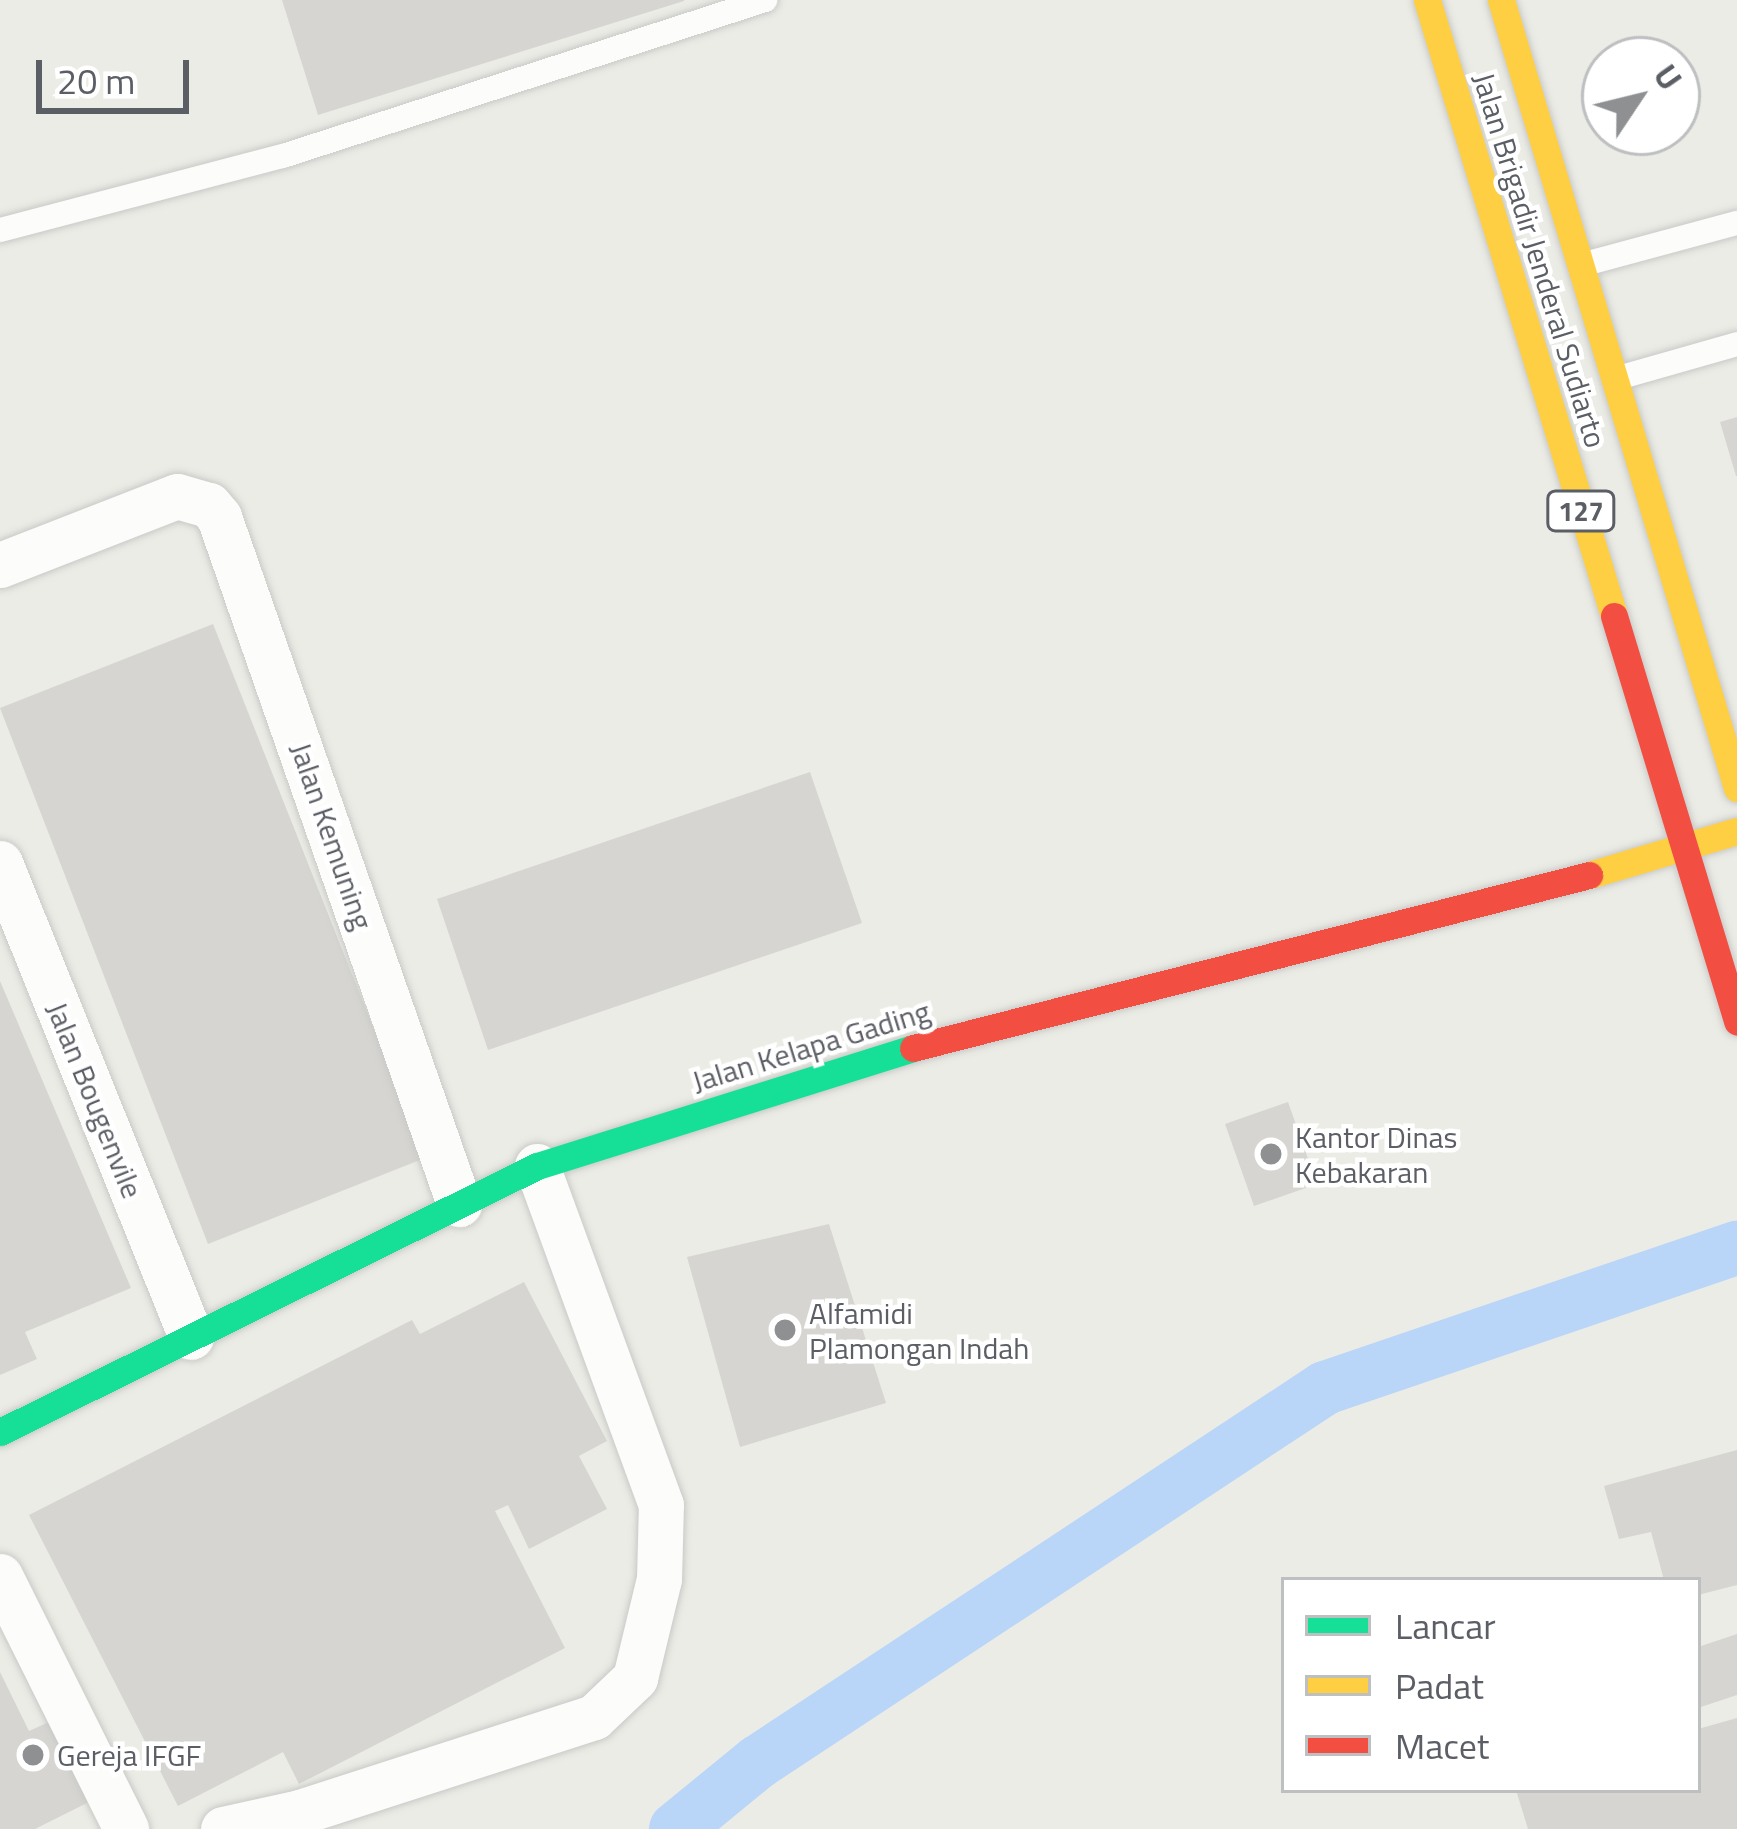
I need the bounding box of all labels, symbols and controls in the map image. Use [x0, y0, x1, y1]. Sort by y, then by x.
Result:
scale bar [42, 36, 195, 110]
north arrow [1581, 36, 1701, 156]
text: 20 m [57, 53, 135, 108]
text: U [1641, 54, 1695, 100]
street label: Jalan Brigadir Jenderal Sudiarto [1466, 68, 1614, 452]
road number: 127 [1545, 490, 1617, 532]
street label: Jalan Kemuning [283, 738, 381, 934]
street label: Jalan Kelapa Gading [688, 993, 934, 1099]
street label: Jalan Bougenvile [39, 997, 151, 1203]
place label: Kantor Dinas Kebakaran [1295, 1119, 1457, 1190]
marker: Kantor Dinas Kebakaran [1258, 1141, 1284, 1167]
place label: Alfamidi Plamongan Indah [809, 1295, 1029, 1366]
marker: Alfamidi Plamongan Indah [772, 1317, 798, 1343]
legend [1281, 1577, 1701, 1793]
text: Lancar [1395, 1598, 1496, 1653]
text: Padat [1395, 1658, 1484, 1713]
text: Macet [1395, 1718, 1489, 1773]
place label: Gereja IFGF [57, 1737, 201, 1773]
marker: Gereja IFGF [20, 1742, 46, 1768]

